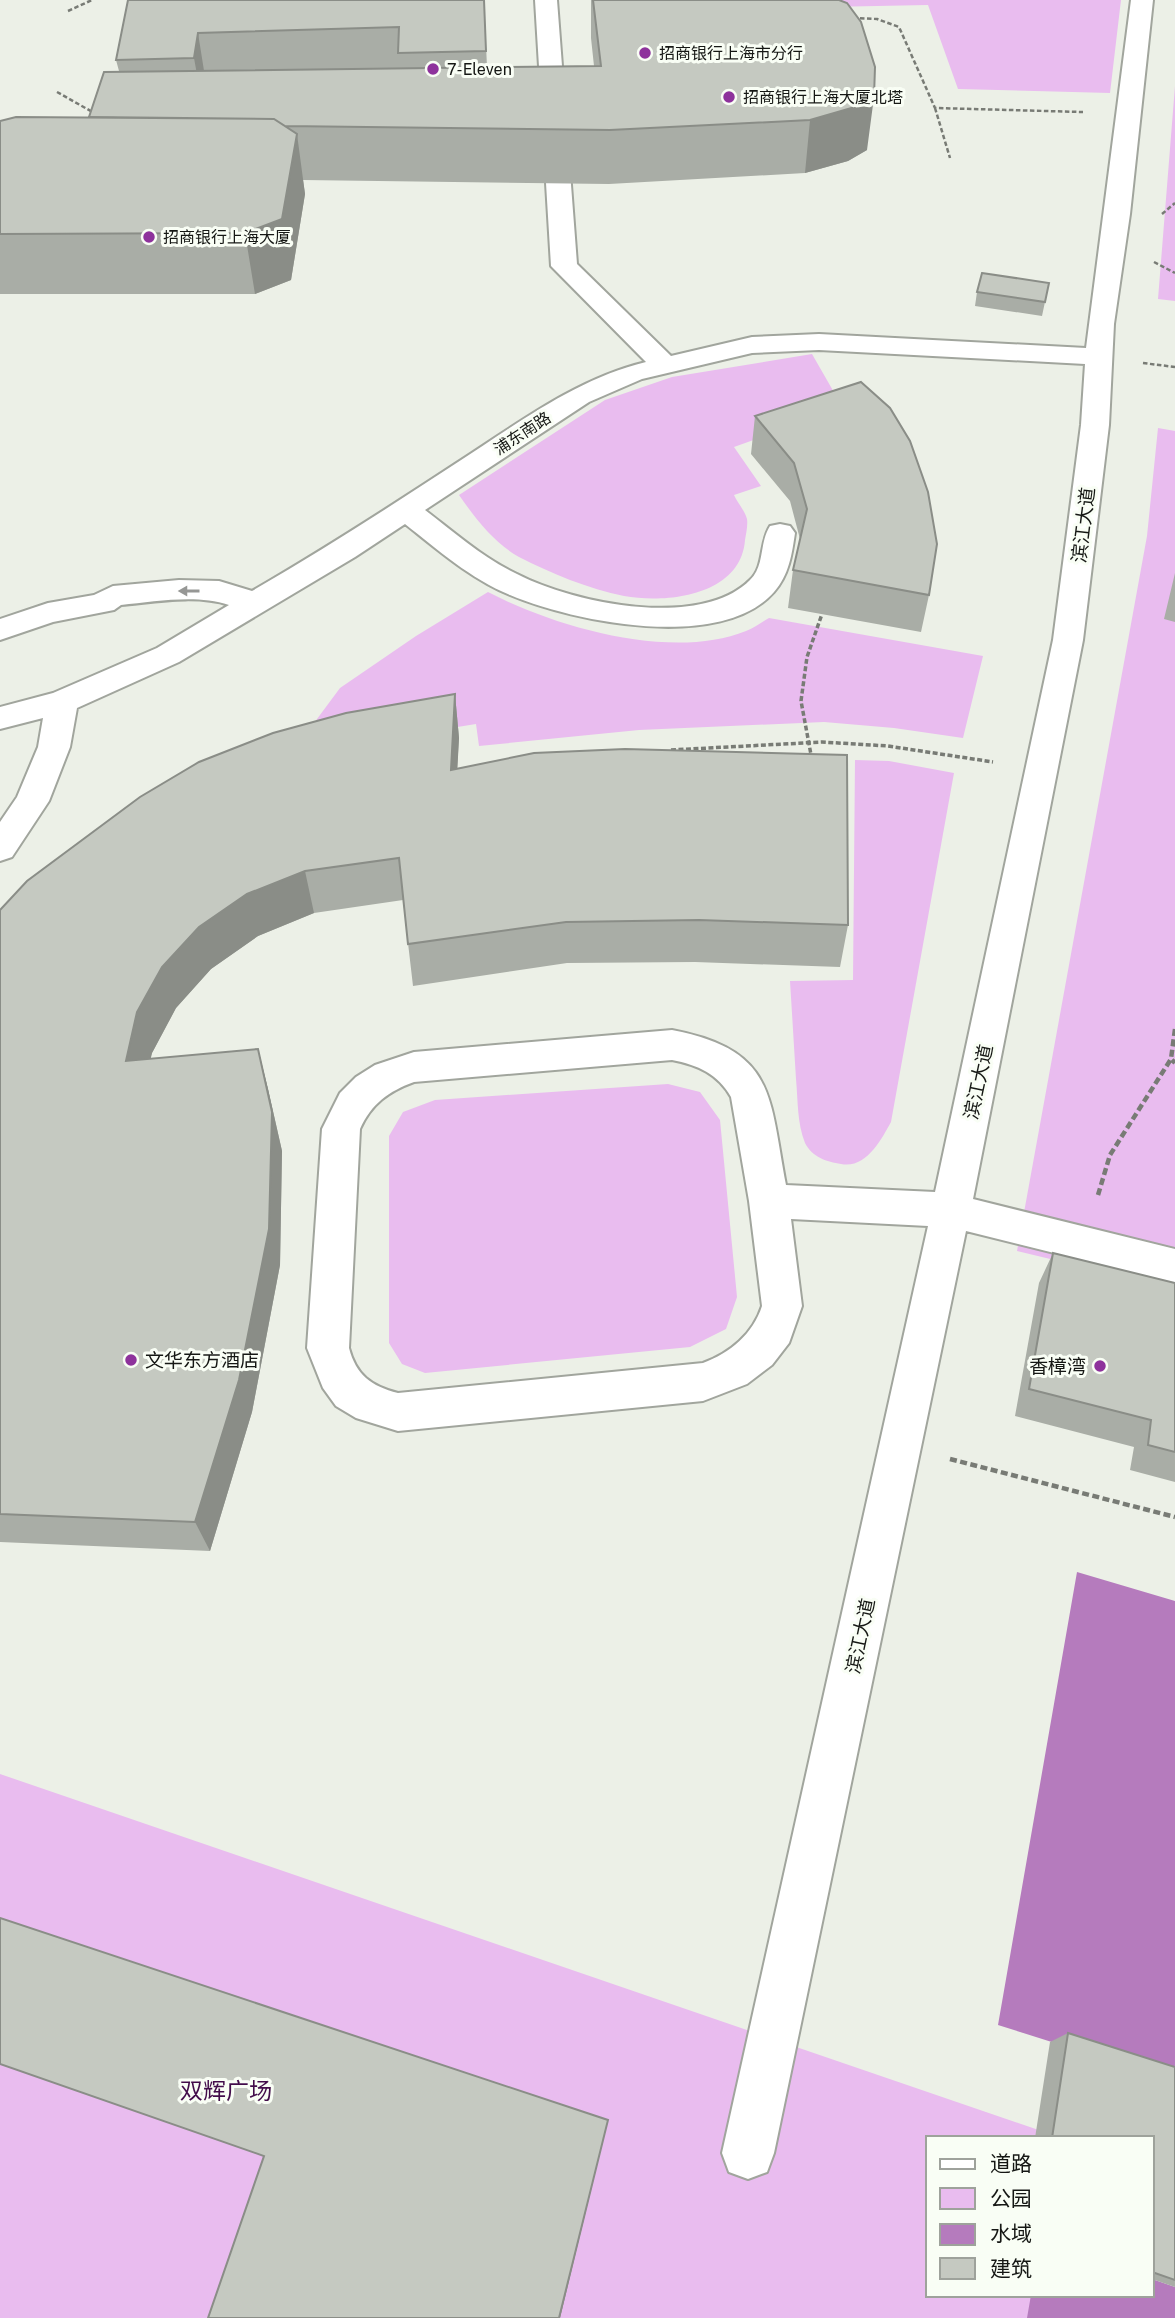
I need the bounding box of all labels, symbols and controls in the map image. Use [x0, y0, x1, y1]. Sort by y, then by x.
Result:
place label: 招商银行上海市分行 [659, 44, 803, 63]
marker: 招商银行上海市分行 [637, 45, 653, 61]
place label: 7-Eleven [447, 60, 512, 79]
marker: 7-Eleven [425, 61, 441, 77]
place label: 招商银行上海大厦北塔 [743, 88, 903, 107]
marker: 招商银行上海大厦北塔 [721, 89, 737, 105]
place label: 招商银行上海大厦 [163, 228, 291, 247]
marker: 招商银行上海大厦 [141, 229, 157, 245]
street label: 浦东南路 [490, 408, 554, 459]
street label: 滨江大道 [1067, 486, 1099, 564]
one-way arrow [178, 585, 200, 597]
street label: 滨江大道 [959, 1043, 997, 1121]
place label: 文华东方酒店 [145, 1349, 259, 1371]
marker: 文华东方酒店 [123, 1352, 139, 1368]
place label: 香樟湾 [1029, 1355, 1086, 1377]
marker: 香樟湾 [1092, 1358, 1108, 1374]
street label: 滨江大道 [841, 1597, 879, 1675]
park label: 双辉广场 [180, 2077, 272, 2104]
legend [926, 2136, 1154, 2297]
text: 道路 [990, 2151, 1032, 2176]
text: 公园 [990, 2186, 1032, 2211]
text: 水域 [990, 2221, 1032, 2246]
text: 建筑 [990, 2256, 1032, 2281]

